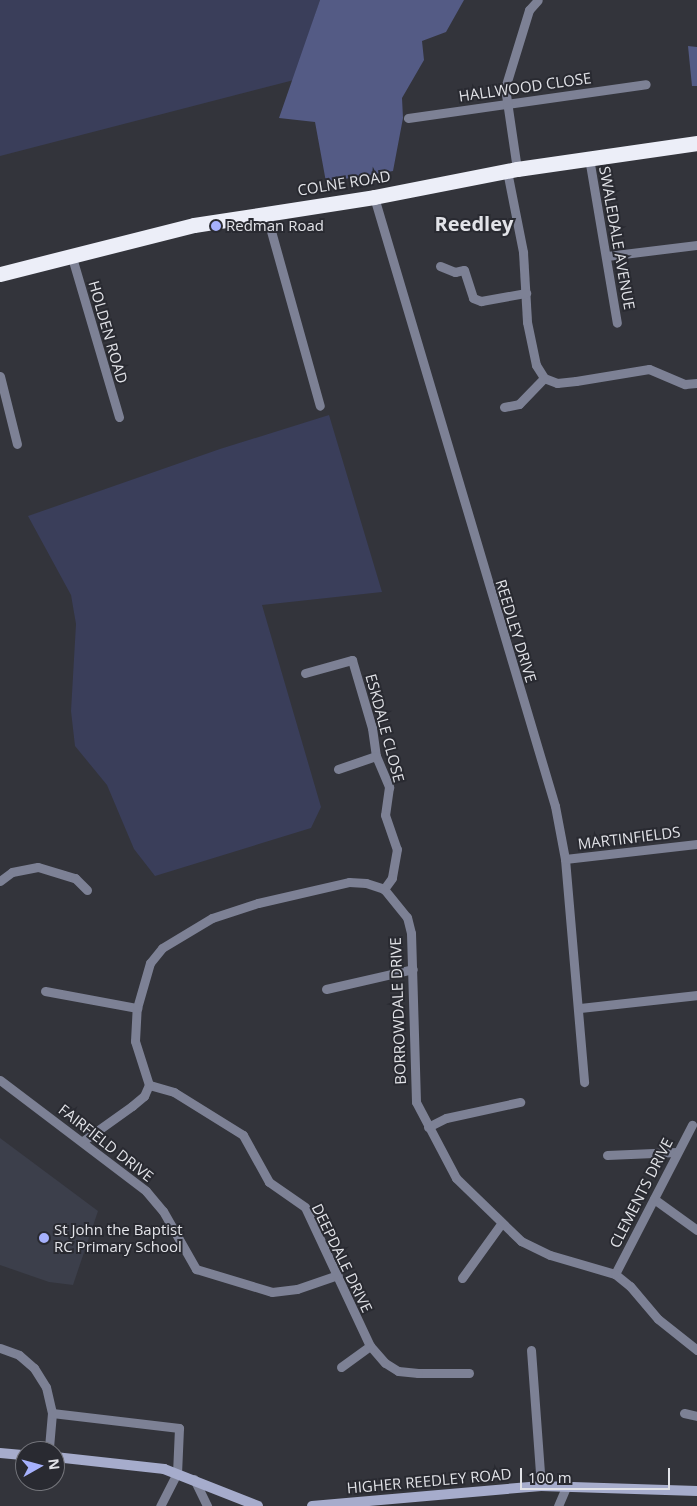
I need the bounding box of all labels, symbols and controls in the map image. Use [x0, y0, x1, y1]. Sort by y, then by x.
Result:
street label: HALLWOOD CLOSE [458, 69, 592, 105]
street label: SWALEDALE AVENUE [596, 165, 638, 311]
street label: COLNE ROAD [296, 167, 392, 199]
district label: Reedley [435, 211, 513, 235]
place label: Redman Road [226, 217, 324, 235]
marker: Redman Road [210, 220, 222, 232]
street label: HOLDEN ROAD [85, 278, 131, 386]
street label: REEDLEY DRIVE [492, 577, 540, 685]
street label: ESKDALE CLOSE [362, 672, 408, 784]
street label: MARTINFIELDS [577, 823, 681, 853]
street label: BORROWDALE DRIVE [386, 937, 410, 1085]
street label: FAIRFIELD DRIVE [55, 1100, 157, 1186]
street label: CLEMENTS DRIVE [606, 1135, 676, 1251]
street label: DEEPDALE DRIVE [308, 1201, 376, 1315]
place label: St John the Baptist RC Primary School [54, 1220, 183, 1255]
marker: St John the Baptist RC Primary School [38, 1232, 50, 1244]
north arrow [15, 1441, 65, 1491]
text: N [44, 1457, 65, 1471]
scale bar [522, 1458, 672, 1490]
street label: HIGHER REEDLEY ROAD [346, 1465, 512, 1497]
text: 100 m [528, 1467, 572, 1487]

